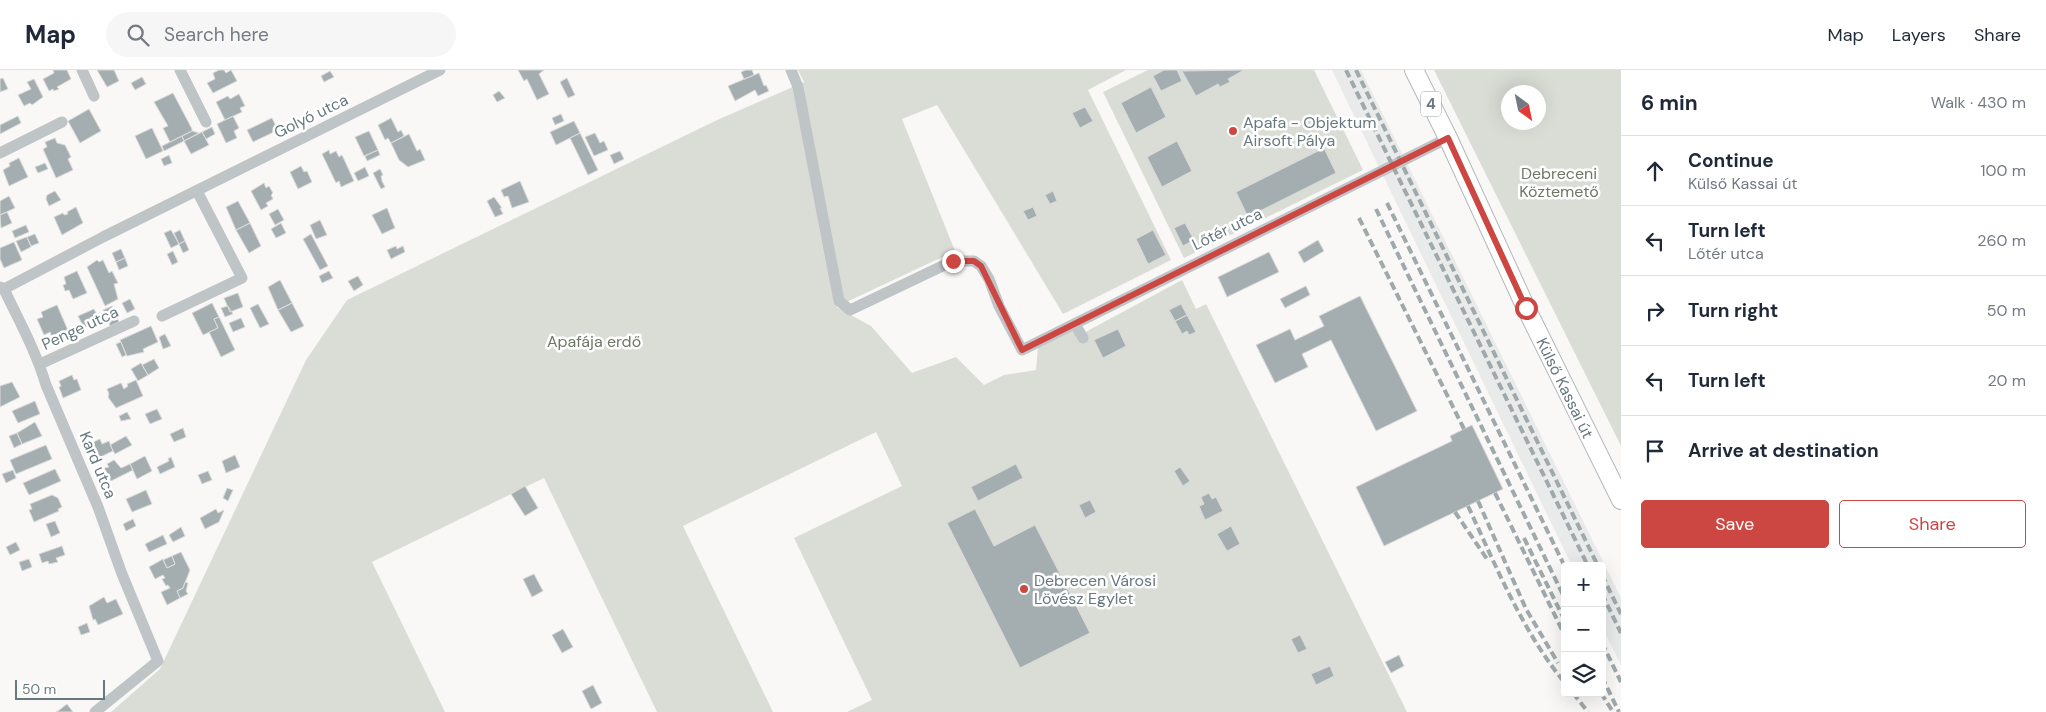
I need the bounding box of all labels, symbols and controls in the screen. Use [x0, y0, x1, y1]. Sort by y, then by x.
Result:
search box [106, 12, 456, 57]
text: Map [25, 19, 76, 50]
icon: search [124, 21, 152, 49]
text: Search here [164, 22, 269, 47]
text: Map [1828, 23, 1864, 47]
text: Layers [1892, 23, 1946, 47]
text: Share [1974, 23, 2021, 47]
north arrow [1501, 85, 1546, 130]
street label: Golyó utca [270, 89, 352, 143]
text: 6 min [1641, 89, 1698, 117]
road number: 4 [1421, 92, 1441, 116]
text: Walk · 430 m [1931, 92, 2026, 113]
place label: Apafa - Objektum Airsoft Pálya [1243, 112, 1376, 151]
marker: Apafa - Objektum Airsoft Pálya [1227, 125, 1239, 137]
text: Continue [1688, 148, 1774, 173]
icon: ahead [1641, 157, 1669, 185]
text: 100 m [1981, 160, 2026, 181]
park label: Debreceni Köztemető [1519, 163, 1599, 202]
text: Külső Kassai út [1688, 173, 1798, 194]
street label: Lőtér utca [1188, 203, 1266, 255]
text: Turn left [1688, 218, 1766, 243]
icon: left [1641, 227, 1669, 255]
text: 260 m [1977, 230, 2026, 251]
text: Lőtér utca [1688, 243, 1764, 264]
route end [942, 250, 965, 273]
route start [1515, 297, 1538, 320]
icon: right [1641, 297, 1669, 325]
text: Turn right [1688, 298, 1778, 323]
text: 50 m [1987, 300, 2026, 321]
street label: Penge utca [38, 301, 122, 355]
park label: Apafája erdő [547, 331, 641, 352]
street label: Külső Kassai út [1532, 334, 1598, 442]
icon: left [1641, 367, 1669, 395]
text: Turn left [1688, 368, 1766, 393]
text: 20 m [1987, 370, 2026, 391]
street label: Kard utca [75, 428, 121, 502]
icon: arrive [1641, 437, 1669, 465]
text: Arrive at destination [1688, 438, 1879, 463]
button: Save [1641, 500, 1829, 548]
button: Share [1839, 500, 2026, 548]
map controls [1561, 562, 1606, 697]
button: + [1561, 562, 1606, 607]
place label: Debrecen Városi Lövész Egylet [1034, 570, 1156, 609]
marker: Debrecen Városi Lövész Egylet [1018, 583, 1030, 595]
button: − [1561, 607, 1606, 652]
button: layers [1561, 652, 1606, 697]
scale bar [15, 677, 105, 700]
text: 50 m [22, 680, 56, 698]

